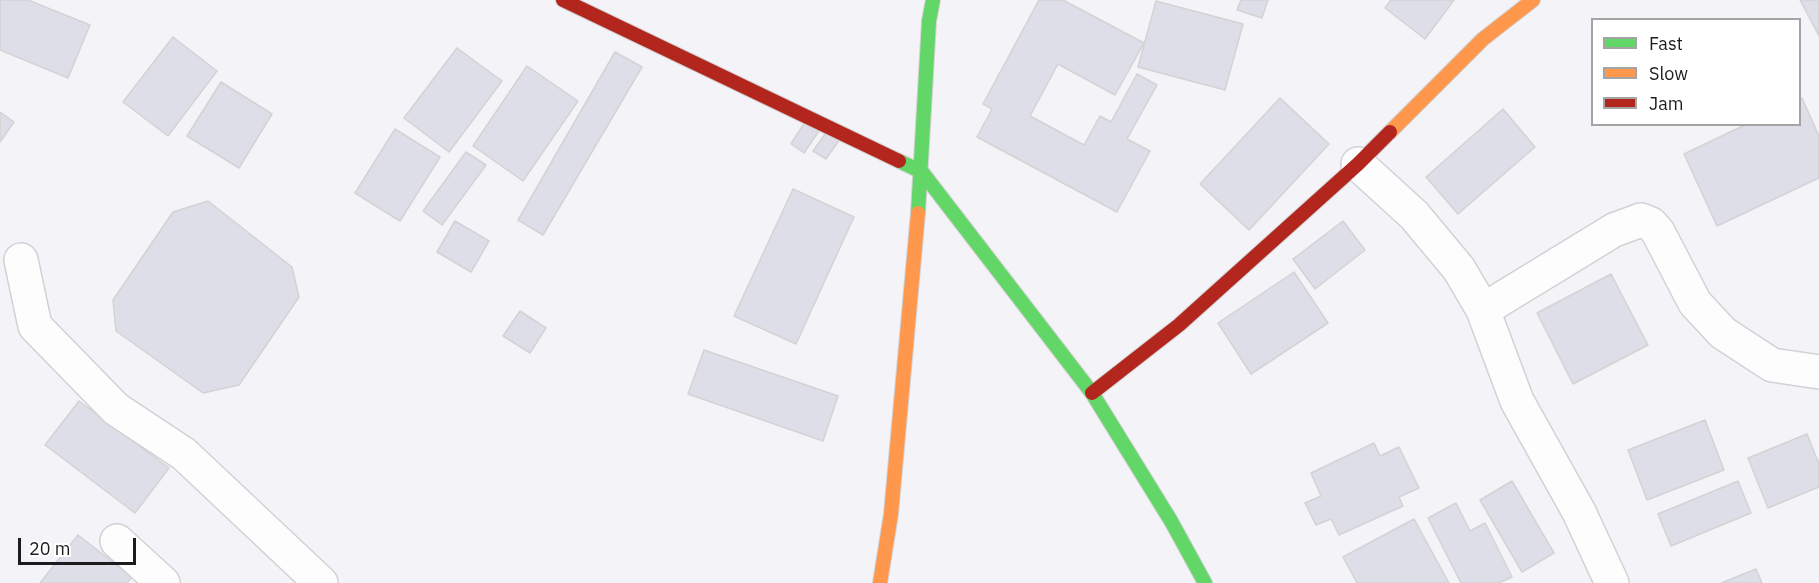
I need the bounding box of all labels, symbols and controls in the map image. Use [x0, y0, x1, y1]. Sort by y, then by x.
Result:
legend [1591, 18, 1801, 126]
text: Fast [1649, 32, 1683, 55]
text: Slow [1649, 62, 1688, 85]
text: Jam [1649, 92, 1684, 115]
scale bar [21, 526, 140, 564]
text: 20 m [29, 537, 71, 560]

